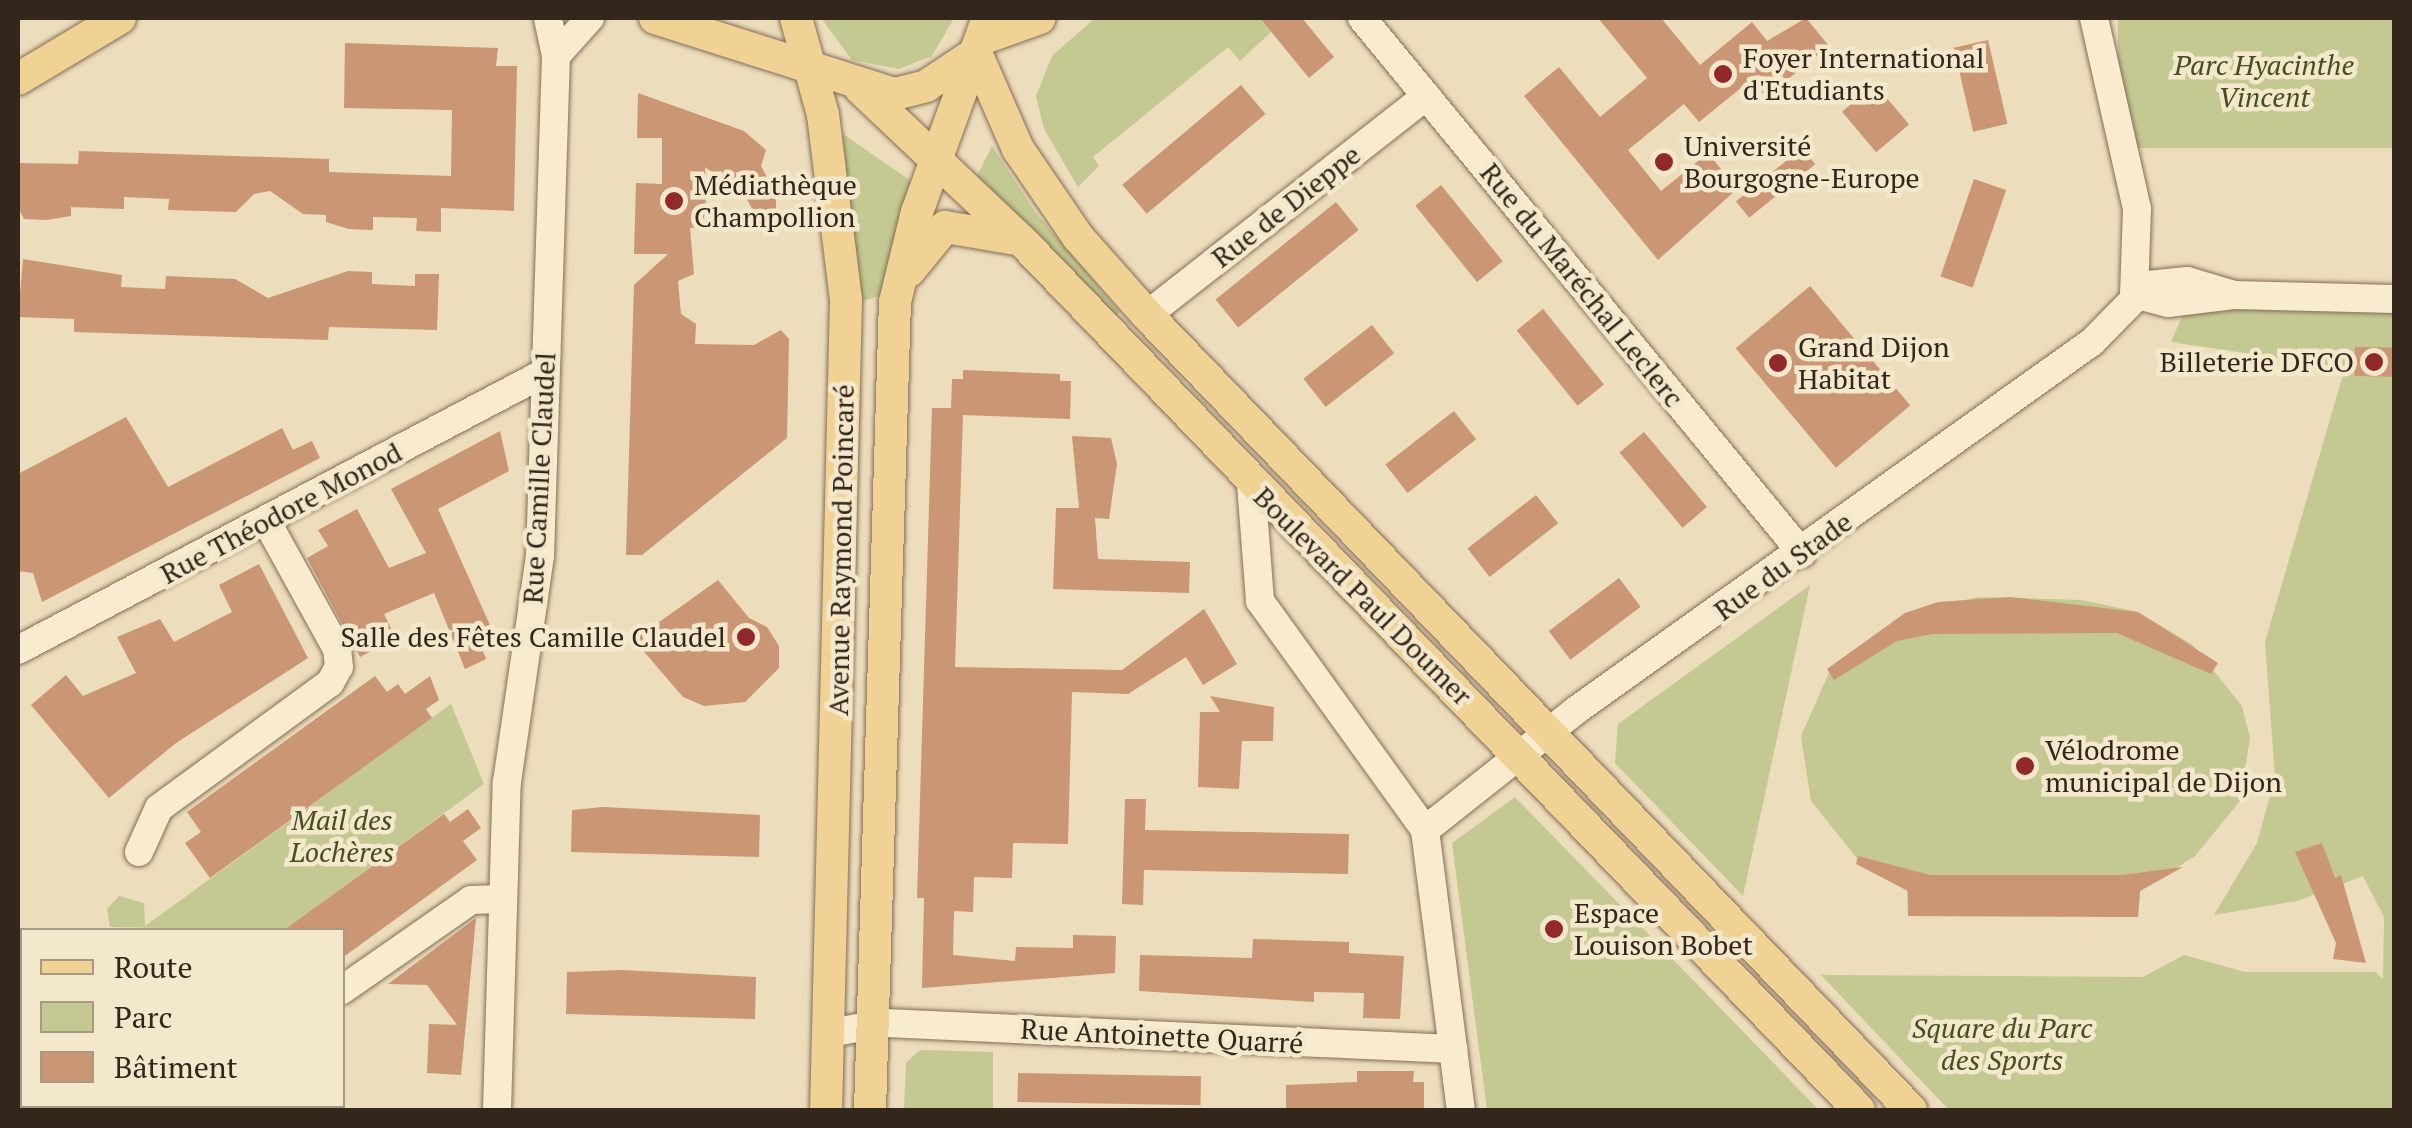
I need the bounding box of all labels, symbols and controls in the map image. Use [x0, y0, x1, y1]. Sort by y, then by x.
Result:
place label: Foyer International d'Etudiants [1743, 41, 1984, 107]
park label: Parc Hyacinthe Vincent [2174, 48, 2354, 114]
marker: Foyer International d'Etudiants [1712, 63, 1734, 85]
place label: Université Bourgogne-Europe [1684, 129, 1920, 195]
street label: Rue de Dieppe [1205, 138, 1367, 274]
marker: Université Bourgogne-Europe [1653, 151, 1675, 173]
street label: Rue du Maréchal Leclerc [1473, 156, 1691, 414]
place label: Médiathèque Champollion [694, 168, 857, 234]
marker: Médiathèque Champollion [663, 190, 685, 212]
place label: Grand Dijon Habitat [1798, 330, 1950, 396]
place label: Billeterie DFCO [2160, 345, 2354, 379]
street label: Rue Camille Claudel [516, 351, 562, 605]
marker: Billeterie DFCO [2363, 351, 2385, 373]
marker: Grand Dijon Habitat [1767, 352, 1789, 374]
street label: Avenue Raymond Poincaré [821, 384, 861, 716]
street label: Rue Théodore Monod [155, 435, 407, 591]
street label: Boulevard Paul Doumer [1247, 480, 1479, 712]
street label: Rue du Stade [1707, 505, 1859, 627]
place label: Salle des Fêtes Camille Claudel [341, 620, 726, 654]
marker: Salle des Fêtes Camille Claudel [735, 626, 757, 648]
place label: Vélodrome municipal de Dijon [2045, 733, 2282, 799]
marker: Vélodrome municipal de Dijon [2014, 755, 2036, 777]
park label: Mail des Lochères [290, 803, 394, 869]
place label: Espace Louison Bobet [1574, 896, 1753, 962]
marker: Espace Louison Bobet [1543, 918, 1565, 940]
legend [20, 928, 345, 1108]
text: Route [114, 947, 193, 987]
text: Parc [114, 997, 173, 1037]
park label: Square du Parc des Sports [1912, 1011, 2092, 1077]
street label: Rue Antoinette Quarré [1019, 1012, 1305, 1060]
text: Bâtiment [114, 1047, 238, 1087]

